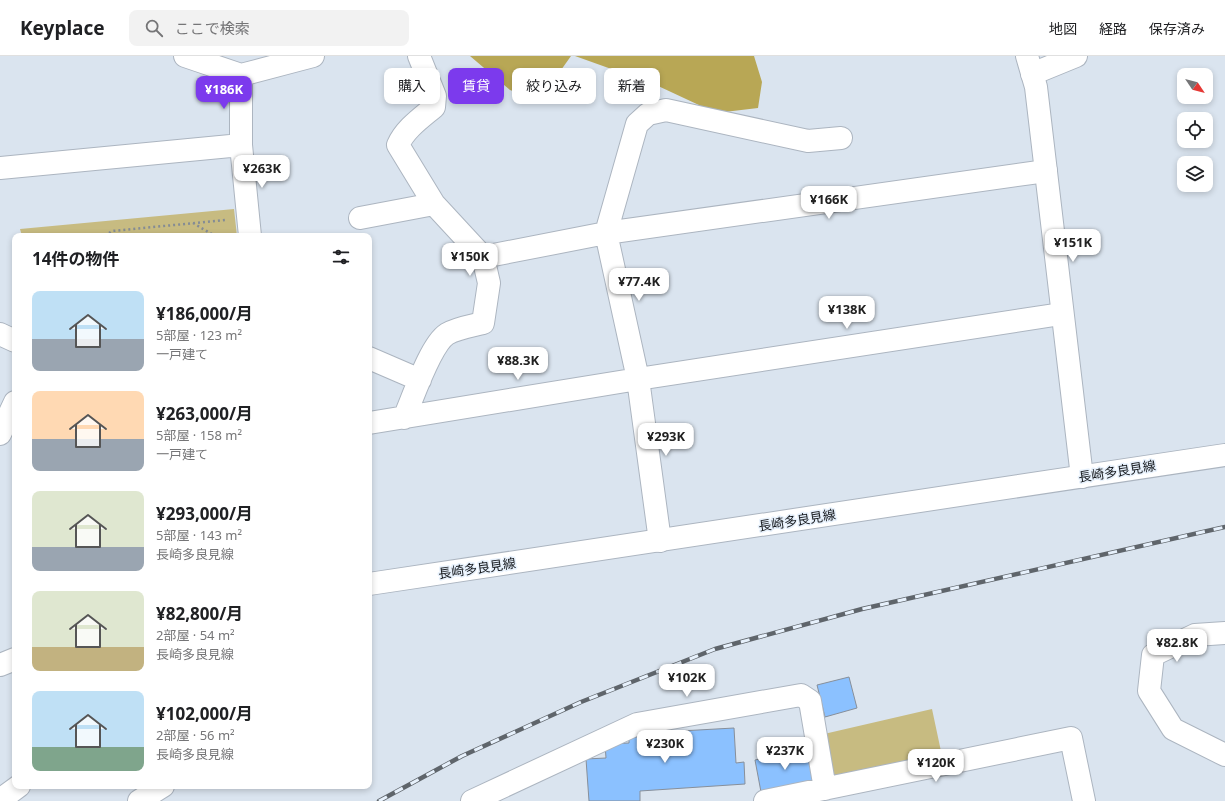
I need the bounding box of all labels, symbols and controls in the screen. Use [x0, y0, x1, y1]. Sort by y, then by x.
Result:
search box [129, 10, 409, 46]
text: Keyplace [20, 15, 105, 41]
icon: search [143, 17, 165, 39]
text: ここで検索 [175, 18, 250, 38]
text: 地図 [1049, 19, 1077, 38]
text: 経路 [1099, 19, 1127, 38]
text: 保存済み [1149, 19, 1205, 38]
chip: 購入 [384, 68, 440, 104]
chip: 賃貸 [448, 68, 504, 104]
chip: 絞り込み [512, 68, 596, 104]
chip: 新着 [604, 68, 660, 104]
north arrow [1177, 68, 1213, 104]
map controls [1177, 68, 1213, 192]
pin: ¥186K [196, 76, 252, 110]
text: ¥186K [205, 80, 243, 98]
button: locate [1177, 112, 1213, 148]
pin: ¥263K [234, 155, 290, 189]
button: layers [1177, 156, 1213, 192]
text: ¥263K [243, 159, 281, 177]
pin: ¥166K [801, 186, 857, 220]
text: ¥166K [810, 190, 848, 208]
pin: ¥151K [1045, 229, 1101, 263]
text: ¥151K [1054, 233, 1092, 251]
pin: ¥150K [442, 243, 498, 277]
icon: filters [330, 246, 352, 268]
text: 14件の物件 [32, 247, 119, 270]
text: ¥150K [451, 247, 489, 265]
pin: ¥77.4K [606, 268, 672, 302]
text: ¥77.4K [618, 272, 660, 290]
pin: ¥138K [819, 296, 875, 330]
text: ¥138K [828, 300, 866, 318]
text: ¥186,000/月 [156, 302, 253, 325]
icon: home [64, 307, 112, 355]
text: 5部屋 · 123 m² [156, 326, 242, 344]
text: 一戸建て [156, 345, 208, 363]
pin: ¥88.3K [485, 347, 551, 381]
text: ¥88.3K [497, 351, 539, 369]
text: ¥263,000/月 [156, 402, 253, 425]
icon: home [64, 407, 112, 455]
pin: ¥293K [638, 423, 694, 457]
text: 5部屋 · 158 m² [156, 426, 242, 444]
text: ¥293K [647, 427, 685, 445]
text: 一戸建て [156, 445, 208, 463]
street label: 長崎多良見線 [1077, 456, 1157, 486]
text: ¥293,000/月 [156, 502, 253, 525]
street label: 長崎多良見線 [757, 505, 837, 535]
icon: home [64, 507, 112, 555]
text: 5部屋 · 143 m² [156, 526, 242, 544]
text: 長崎多良見線 [156, 545, 234, 563]
street label: 長崎多良見線 [437, 554, 517, 582]
text: ¥82,800/月 [156, 602, 243, 625]
icon: home [64, 607, 112, 655]
text: 2部屋 · 54 m² [156, 626, 235, 644]
pin: ¥82.8K [1144, 629, 1210, 663]
text: ¥82.8K [1156, 633, 1198, 651]
text: 長崎多良見線 [156, 645, 234, 663]
pin: ¥102K [659, 664, 715, 698]
text: ¥102K [668, 668, 706, 686]
text: ¥102,000/月 [156, 702, 253, 725]
icon: home [64, 707, 112, 755]
text: 2部屋 · 56 m² [156, 726, 235, 744]
pin: ¥230K [637, 730, 693, 764]
text: ¥230K [646, 734, 684, 752]
pin: ¥237K [757, 737, 813, 771]
text: ¥237K [766, 741, 804, 759]
text: 長崎多良見線 [156, 745, 234, 763]
pin: ¥120K [908, 749, 964, 783]
text: ¥120K [917, 753, 955, 771]

